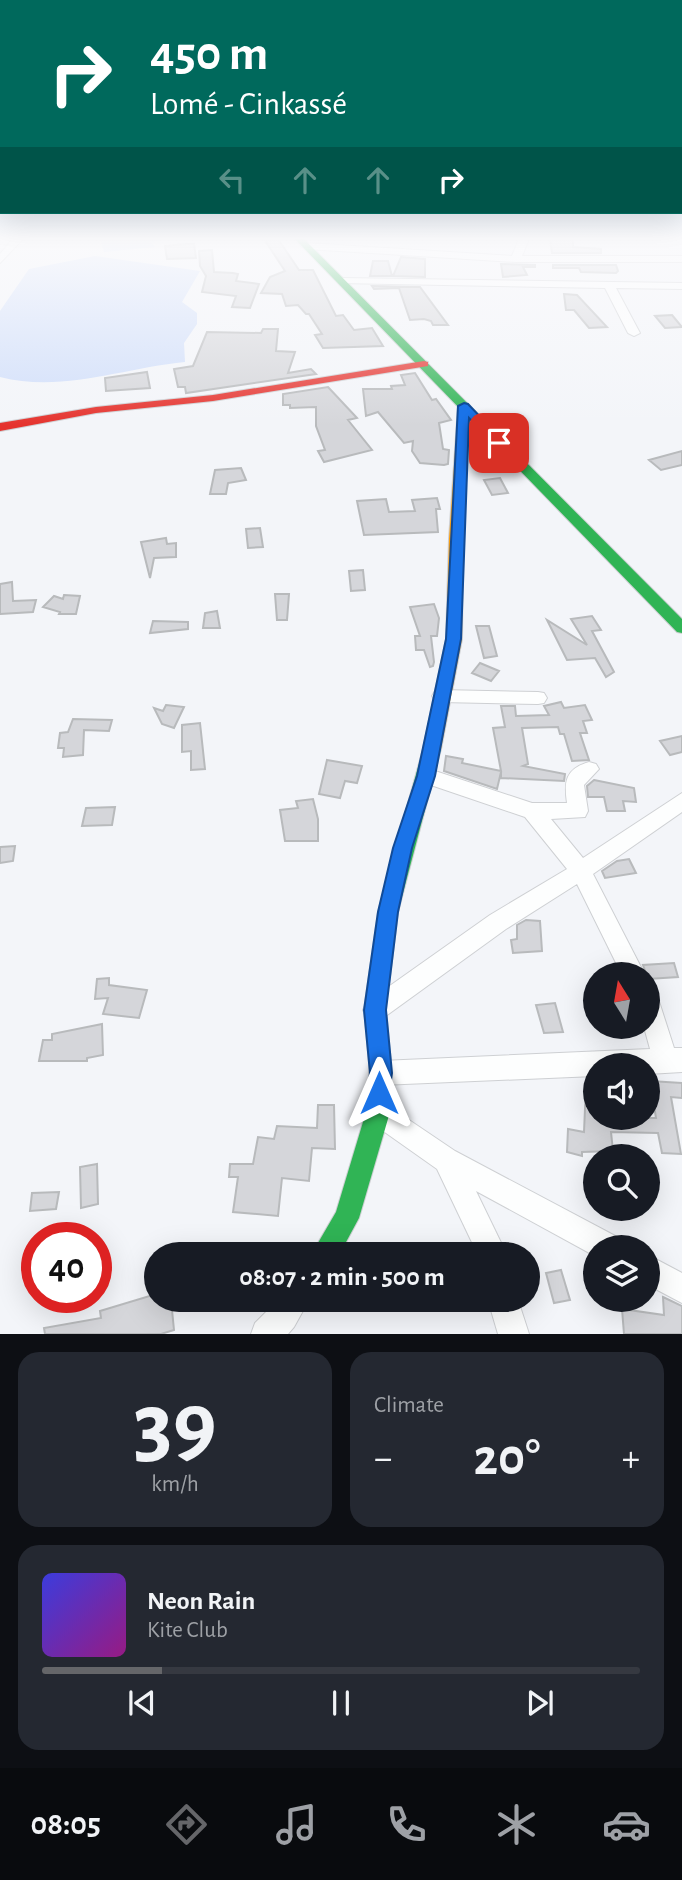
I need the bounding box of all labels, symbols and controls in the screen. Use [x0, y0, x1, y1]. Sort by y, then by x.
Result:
icon: right [35, 28, 126, 119]
text: 450 m [150, 30, 268, 79]
text: Lomé - Cinkassé [150, 88, 347, 120]
icon: left [213, 161, 251, 199]
icon: ahead [286, 161, 324, 199]
icon: ahead [359, 161, 397, 199]
icon: right [432, 161, 470, 199]
pin [469, 413, 529, 473]
icon: arrive [480, 424, 518, 462]
north arrow [583, 962, 660, 1040]
map controls [583, 962, 660, 1312]
button: sound [583, 1053, 660, 1130]
position arrow [342, 1056, 416, 1130]
button: search [583, 1144, 660, 1221]
speed limit sign: 40 [21, 1222, 112, 1313]
button: layers [583, 1235, 660, 1312]
text: 08:07 · 2 min · 500 m [239, 1264, 445, 1290]
text: 39 [133, 1380, 217, 1471]
text: Climate [374, 1394, 444, 1417]
text: 20° [474, 1432, 540, 1484]
text: − [374, 1440, 392, 1478]
text: + [622, 1440, 640, 1478]
text: km/h [151, 1473, 199, 1496]
text: Neon Rain [147, 1588, 255, 1614]
text: Kite Club [147, 1619, 228, 1642]
icon: previous [123, 1684, 161, 1722]
icon: pause [322, 1684, 360, 1722]
icon: next [521, 1684, 559, 1722]
icon: directions [162, 1800, 211, 1849]
icon: music [272, 1800, 321, 1849]
icon: phone [382, 1800, 431, 1849]
icon: climate [492, 1800, 541, 1849]
icon: car [602, 1800, 651, 1849]
text: 08:05 [31, 1808, 101, 1840]

